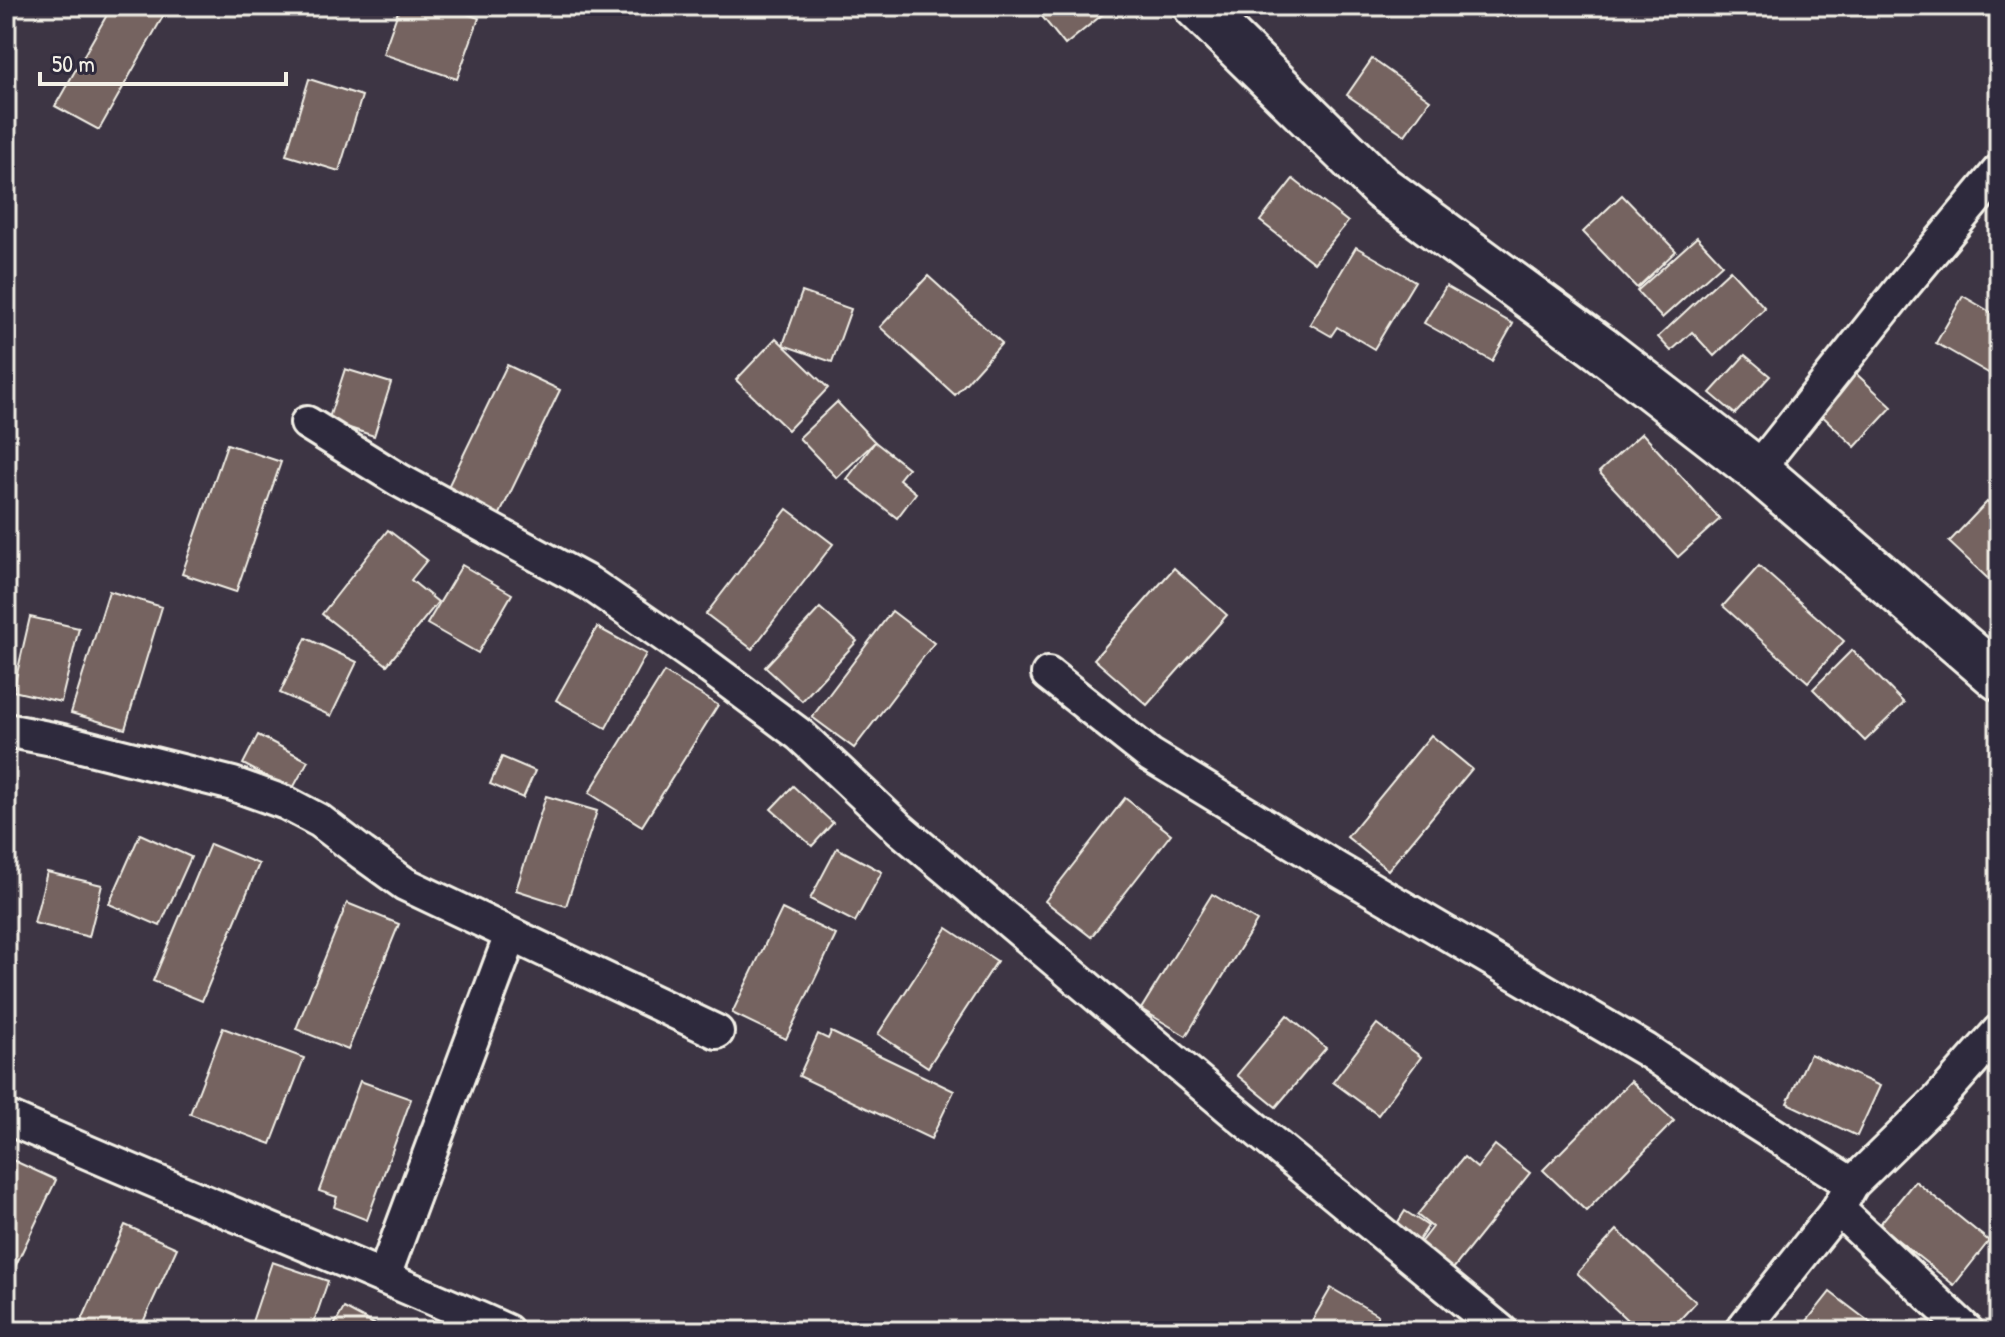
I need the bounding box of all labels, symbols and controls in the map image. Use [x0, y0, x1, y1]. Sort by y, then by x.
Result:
scale bar [40, 36, 286, 86]
text: 50 m [52, 47, 95, 79]

